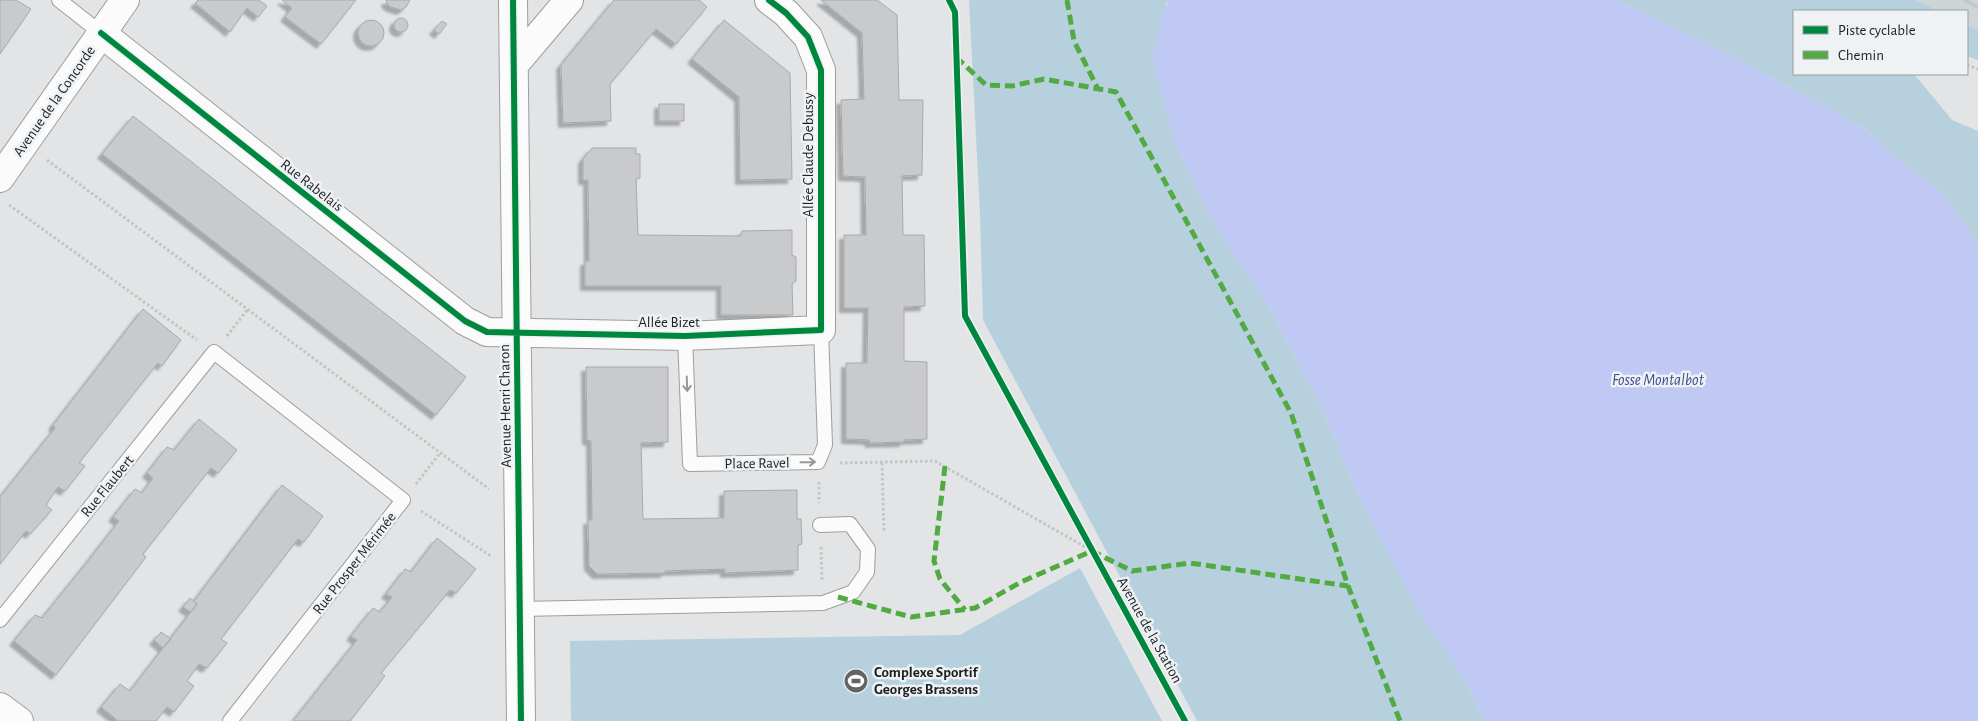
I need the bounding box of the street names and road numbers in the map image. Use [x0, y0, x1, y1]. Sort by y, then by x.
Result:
street label: Avenue de la Concorde [11, 43, 98, 159]
street label: Allée Claude Debussy [801, 92, 816, 218]
street label: Rue Rabelais [278, 157, 346, 214]
street label: Allée Bizet [638, 315, 700, 330]
street label: Avenue Henri Charon [497, 344, 514, 468]
street label: Rue Flaubert [78, 453, 137, 520]
street label: Place Ravel [724, 455, 790, 472]
street label: Rue Prosper Mérimée [310, 509, 399, 617]
street label: Avenue de la Station [1114, 575, 1185, 686]

